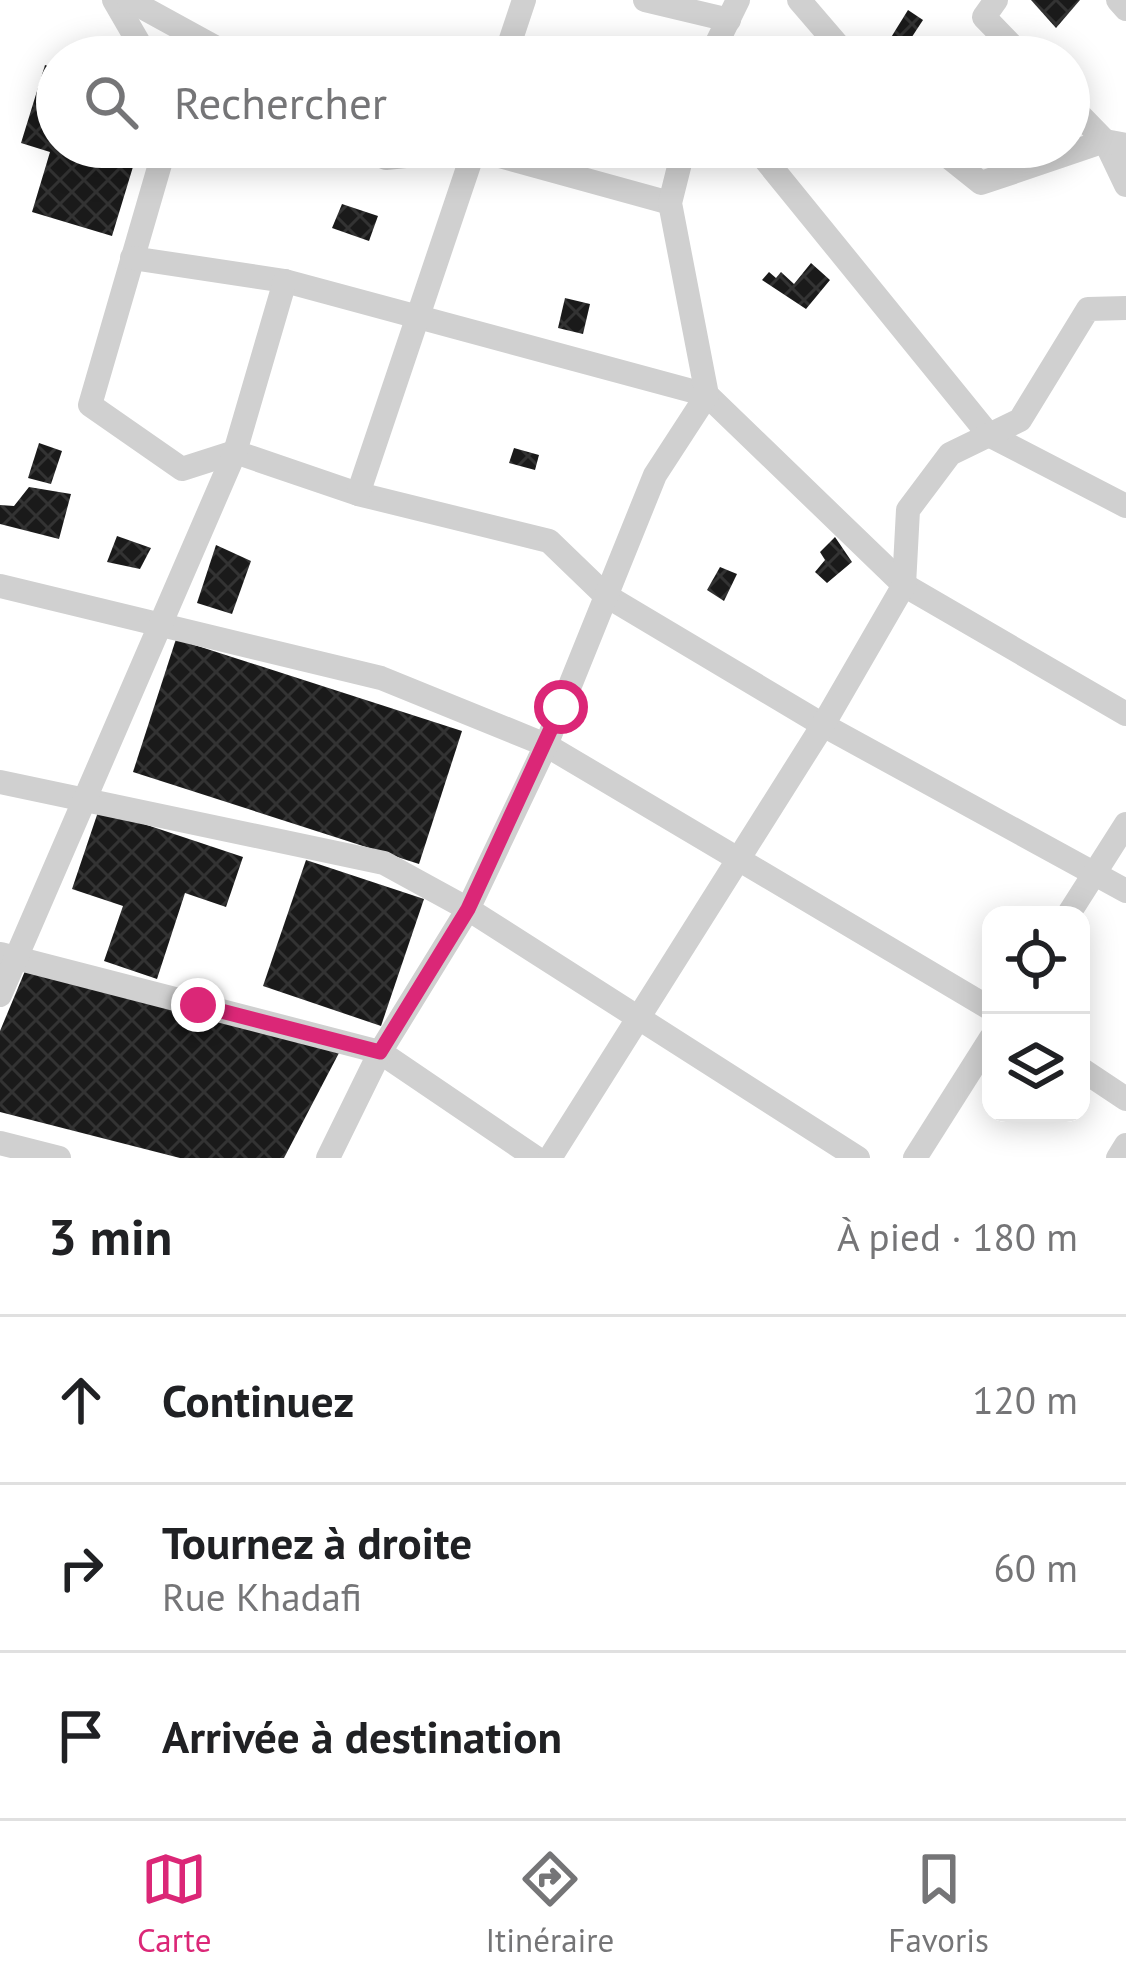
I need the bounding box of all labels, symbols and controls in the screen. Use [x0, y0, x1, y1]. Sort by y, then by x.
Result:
search box [36, 36, 1090, 168]
icon: search [78, 69, 144, 135]
text: Rechercher [174, 73, 387, 131]
route start [534, 680, 588, 734]
map controls [982, 906, 1090, 1122]
button: locate [982, 906, 1090, 1014]
route end [171, 978, 225, 1032]
button: layers [982, 1014, 1090, 1122]
text: 3 min [48, 1203, 172, 1269]
text: À pied · 180 m [837, 1211, 1078, 1262]
icon: ahead [48, 1367, 114, 1433]
text: Continuez [162, 1371, 354, 1429]
text: 120 m [972, 1374, 1078, 1425]
text: Tournez à droite [162, 1513, 472, 1571]
icon: right [48, 1535, 114, 1601]
text: 60 m [993, 1542, 1078, 1593]
text: Rue Khadafi [162, 1571, 362, 1622]
icon: arrive [48, 1703, 114, 1769]
text: Arrivée à destination [162, 1707, 562, 1765]
tab: Carte [137, 1846, 211, 1961]
tab: Itinéraire [485, 1846, 614, 1961]
tab: Favoris [888, 1846, 989, 1961]

